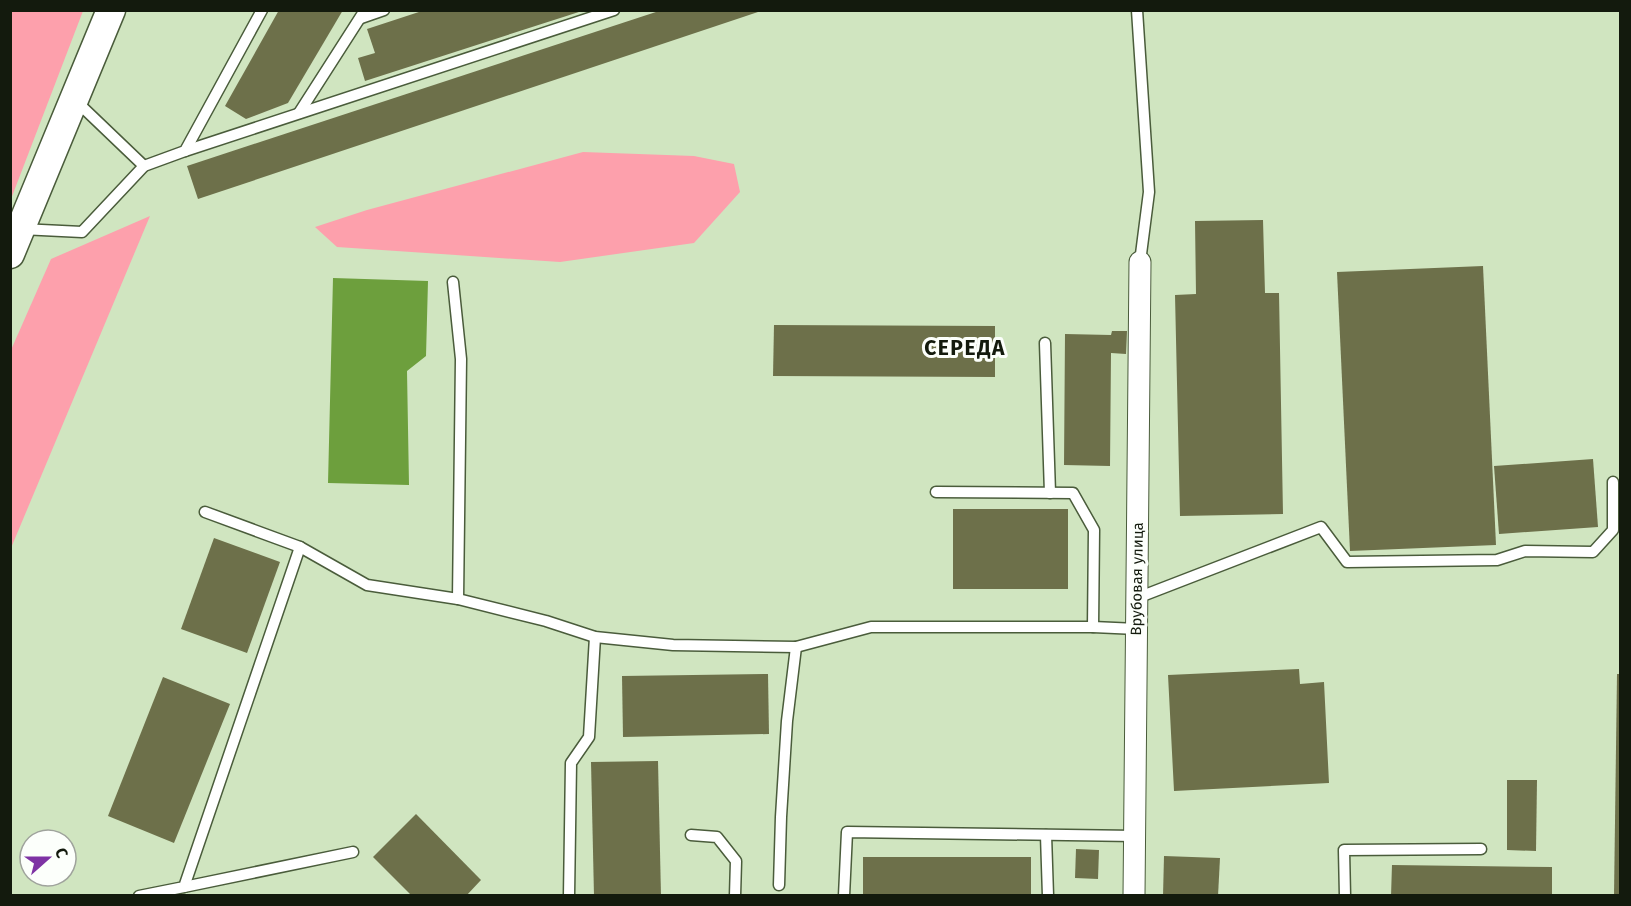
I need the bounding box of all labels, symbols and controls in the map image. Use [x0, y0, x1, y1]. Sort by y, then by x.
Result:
district label: СЕРЕДА [924, 335, 1006, 361]
street label: Врубовая улица [1127, 522, 1147, 636]
north arrow [18, 828, 78, 888]
text: С [51, 845, 72, 861]

